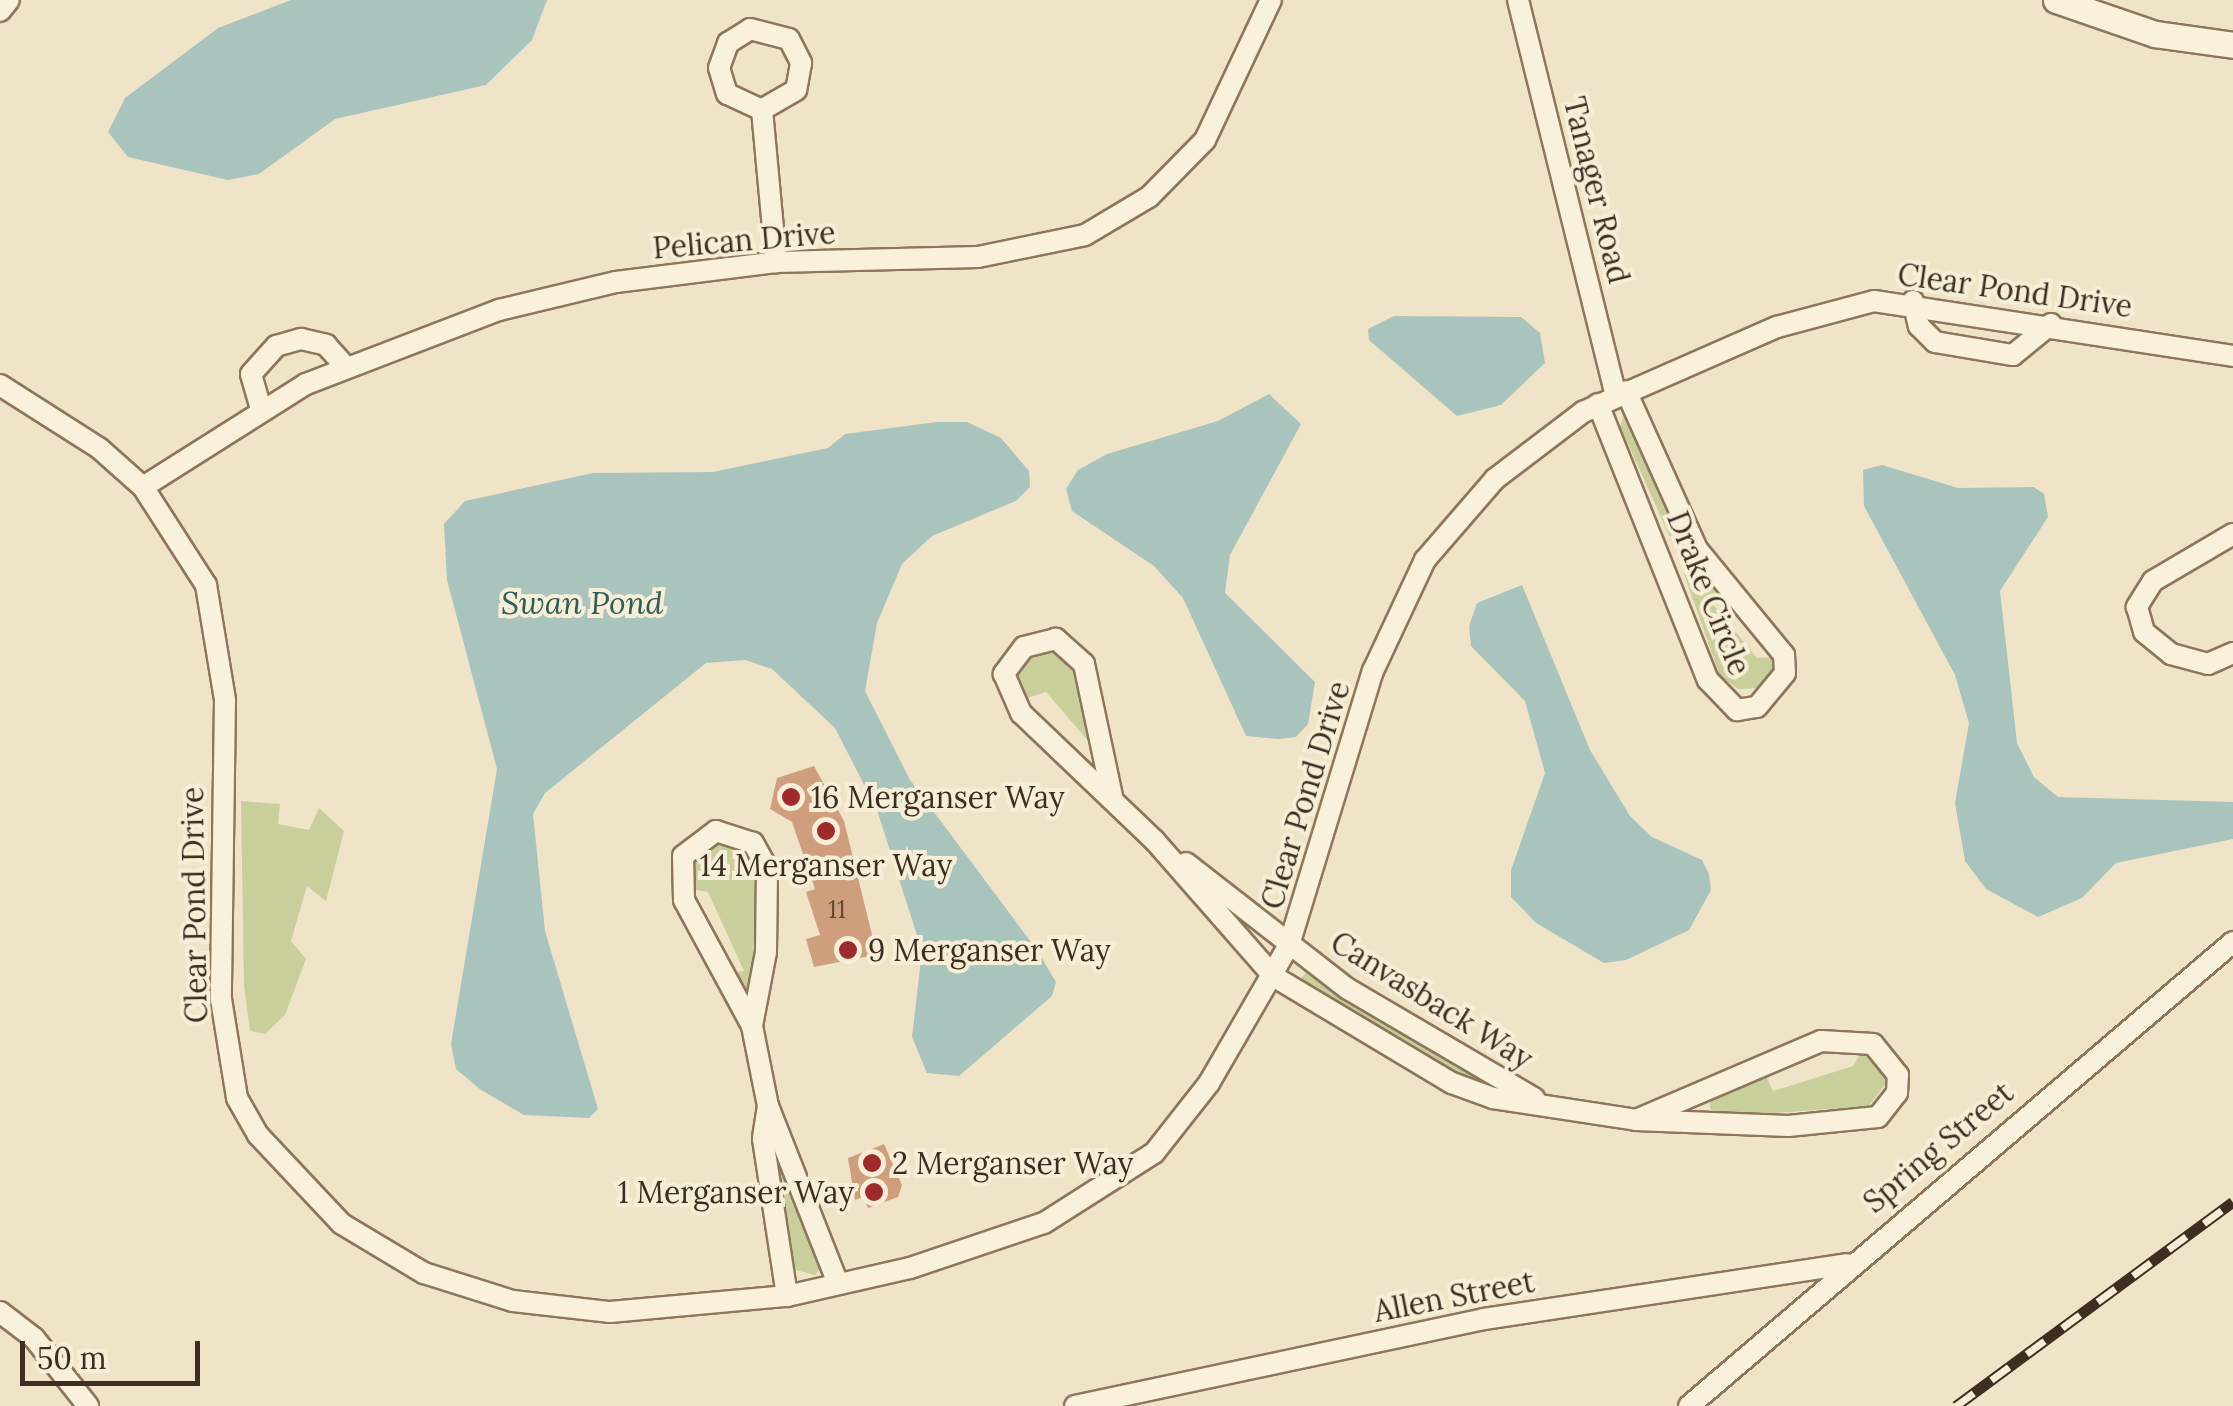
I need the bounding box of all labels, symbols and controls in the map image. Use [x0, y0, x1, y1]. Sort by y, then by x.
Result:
street label: Tanager Road [1556, 93, 1638, 287]
street label: Pelican Drive [651, 214, 837, 266]
street label: Clear Pond Drive [1896, 256, 2134, 324]
street label: Drake Circle [1660, 506, 1758, 680]
water label: Swan Pond [501, 584, 663, 622]
street label: Clear Pond Drive [1253, 677, 1357, 913]
place label: 16 Merganser Way [811, 779, 1065, 815]
marker: 16 Merganser Way [780, 786, 802, 808]
street label: Clear Pond Drive [174, 787, 214, 1023]
marker: 14 Merganser Way [815, 820, 837, 842]
place label: 14 Merganser Way [700, 847, 952, 883]
house number: 11 [828, 894, 846, 924]
street label: Canvasback Way [1324, 924, 1540, 1076]
place label: 9 Merganser Way [868, 932, 1111, 968]
marker: 9 Merganser Way [837, 939, 859, 961]
street label: Spring Street [1856, 1074, 2020, 1220]
place label: 2 Merganser Way [892, 1145, 1133, 1181]
marker: 2 Merganser Way [861, 1152, 883, 1174]
place label: 1 Merganser Way [618, 1174, 854, 1210]
marker: 1 Merganser Way [863, 1181, 885, 1203]
street label: Allen Street [1371, 1263, 1537, 1329]
scale bar [25, 1321, 205, 1383]
text: 50 m [37, 1339, 107, 1377]

